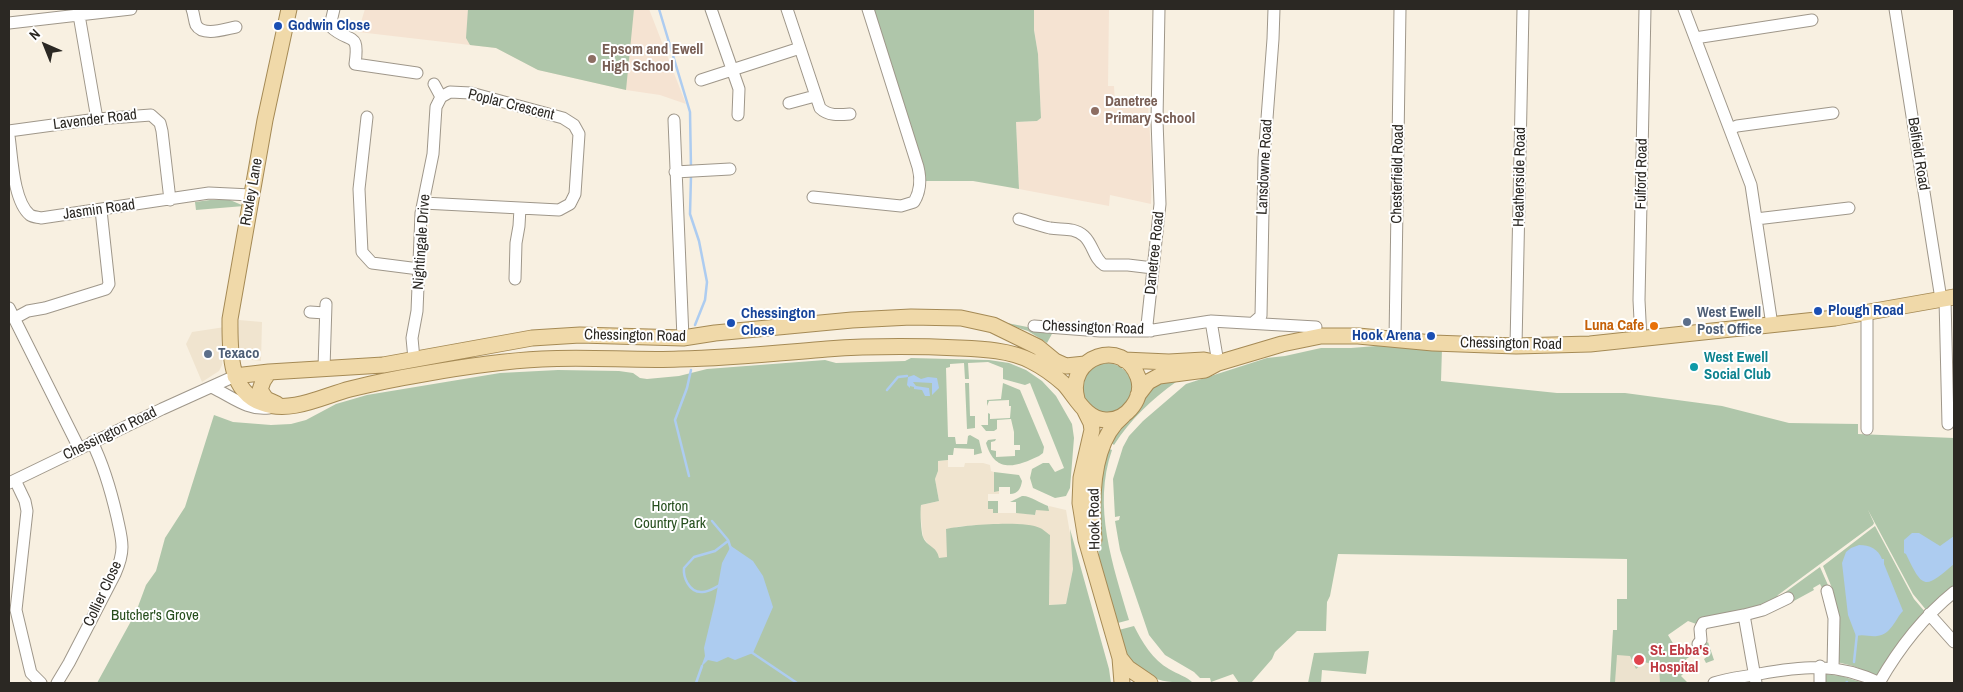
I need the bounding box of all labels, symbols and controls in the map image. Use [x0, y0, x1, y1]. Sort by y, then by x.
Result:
place label: Godwin Close [288, 17, 370, 35]
north arrow [20, 20, 70, 70]
marker: Godwin Close [272, 20, 284, 32]
text: N [25, 25, 44, 44]
place label: Epsom and Ewell High School [602, 41, 703, 76]
marker: Epsom and Ewell High School [586, 53, 598, 65]
street label: Poplar Crescent [466, 86, 556, 124]
place label: Danetree Primary School [1105, 93, 1195, 128]
marker: Danetree Primary School [1089, 105, 1101, 117]
street label: Lavender Road [52, 106, 138, 134]
street label: Belfield Road [1903, 116, 1933, 192]
street label: Lansdowne Road [1254, 119, 1276, 215]
street label: Chesterfield Road [1388, 124, 1408, 224]
street label: Heatherside Road [1510, 127, 1530, 227]
street label: Fulford Road [1632, 138, 1652, 210]
street label: Ruxley Lane [237, 157, 267, 227]
street label: Nightingale Drive [410, 194, 434, 290]
street label: Jasmin Road [62, 196, 136, 224]
street label: Danetree Road [1142, 211, 1168, 295]
place label: Plough Road [1828, 302, 1904, 320]
place label: West Ewell Post Office [1697, 304, 1762, 339]
place label: Chessington Close [741, 305, 815, 340]
marker: Plough Road [1812, 305, 1824, 317]
marker: West Ewell Post Office [1681, 316, 1693, 328]
marker: Chessington Close [725, 317, 737, 329]
street label: Chessington Road [1042, 317, 1144, 339]
place label: Luna Cafe [1585, 317, 1644, 335]
marker: Luna Cafe [1648, 320, 1660, 332]
street label: Chessington Road [584, 326, 686, 346]
place label: Hook Arena [1352, 327, 1421, 345]
marker: Hook Arena [1425, 330, 1437, 342]
street label: Chessington Road [1460, 334, 1562, 354]
place label: Texaco [218, 345, 259, 363]
marker: Texaco [202, 348, 214, 360]
place label: West Ewell Social Club [1704, 349, 1771, 384]
marker: West Ewell Social Club [1688, 361, 1700, 373]
street label: Chessington Road [60, 404, 160, 464]
street label: Hook Road [1085, 488, 1105, 550]
park label: Horton Country Park [634, 498, 706, 533]
street label: Collier Close [80, 558, 126, 630]
park label: Butcher's Grove [111, 607, 199, 625]
place label: St. Ebba's Hospital [1650, 642, 1709, 677]
marker: St. Ebba's Hospital [1632, 653, 1646, 667]

